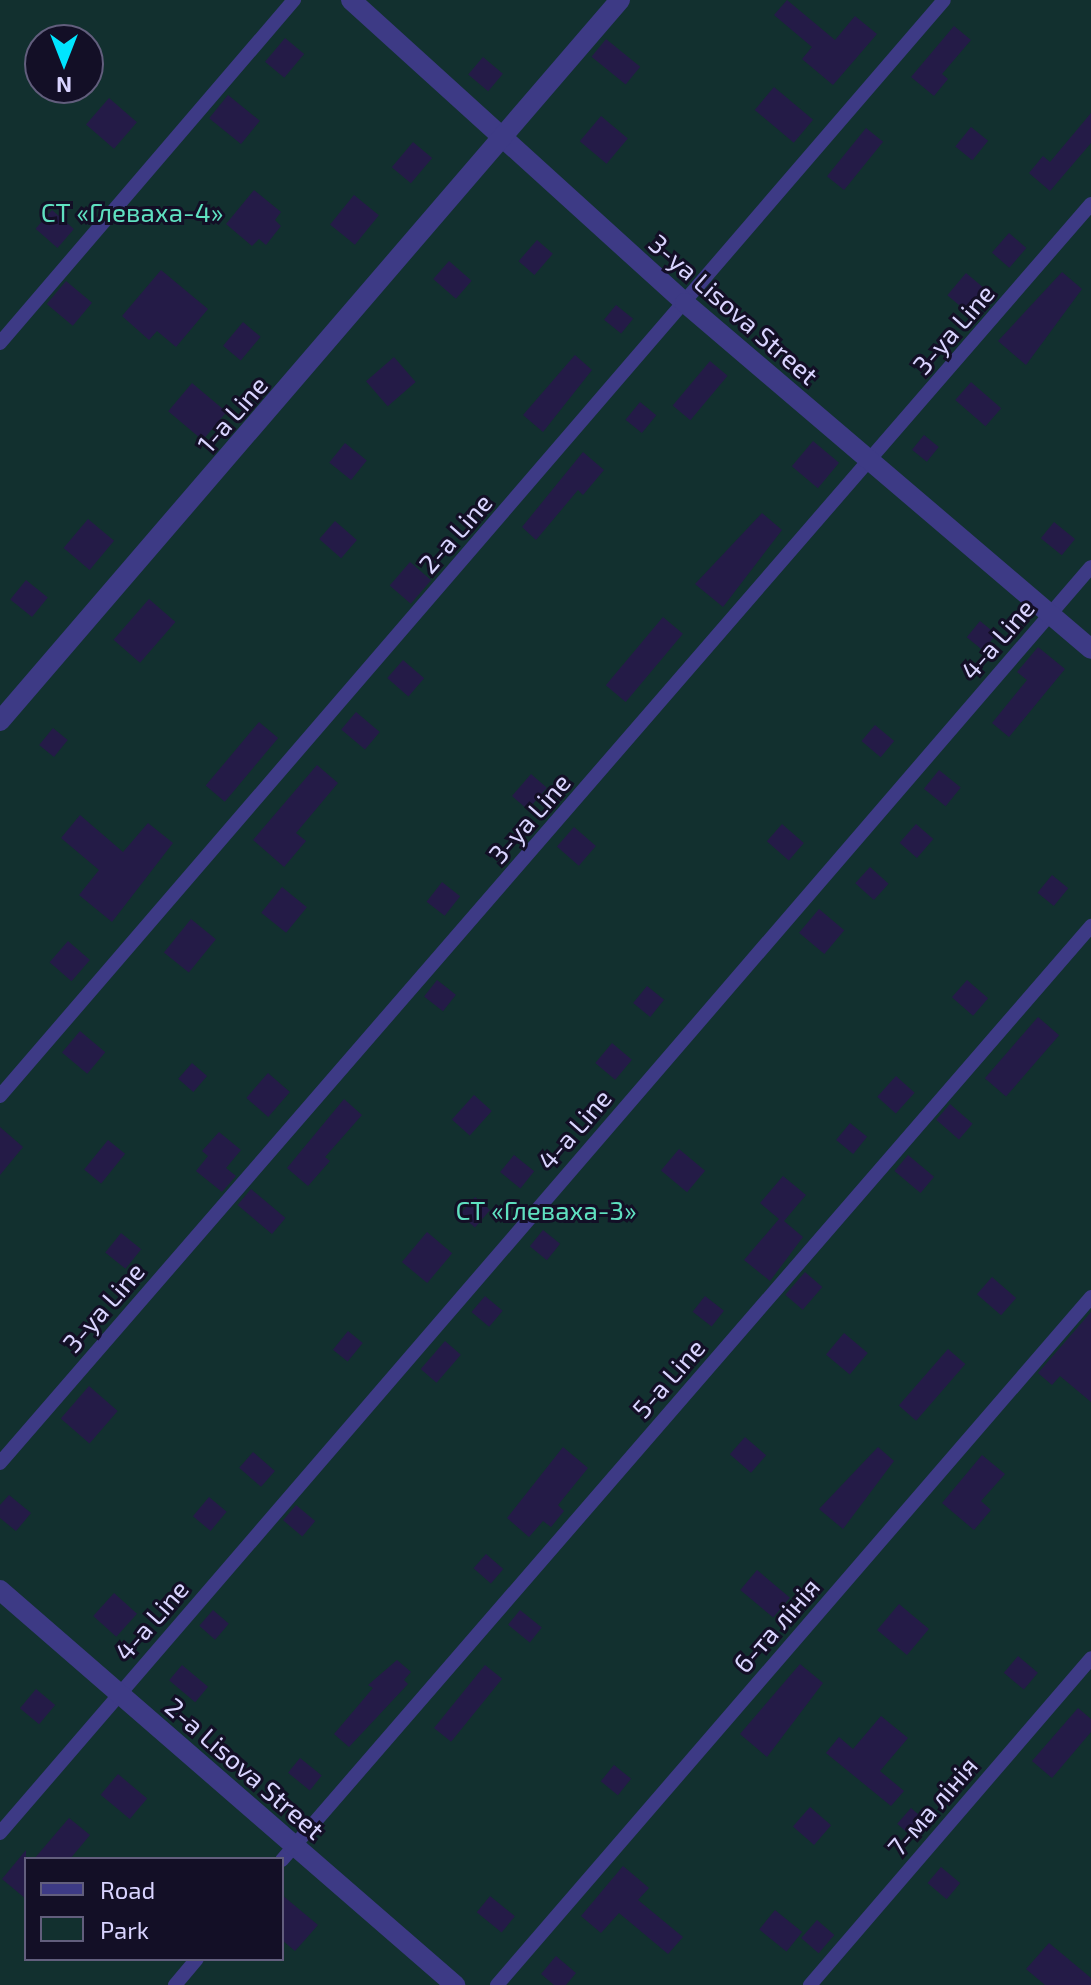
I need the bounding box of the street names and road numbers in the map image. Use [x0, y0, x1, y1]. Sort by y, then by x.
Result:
street label: 3-ya Lisova Street [643, 227, 825, 391]
street label: 3-ya Line [906, 278, 1000, 380]
street label: 1-a Line [190, 369, 274, 459]
street label: 2-a Line [412, 487, 498, 579]
street label: 4-a Line [954, 592, 1040, 686]
street label: 3-ya Line [482, 767, 576, 869]
street label: 4-a Line [531, 1082, 617, 1176]
street label: 3-ya Line [56, 1256, 150, 1358]
street label: 5-a Line [625, 1332, 711, 1424]
street label: 6-та лінія [726, 1571, 826, 1679]
street label: 4-a Line [108, 1573, 194, 1667]
street label: 2-a Lisova Street [159, 1691, 331, 1845]
street label: 7-ма лінія [881, 1750, 983, 1862]

